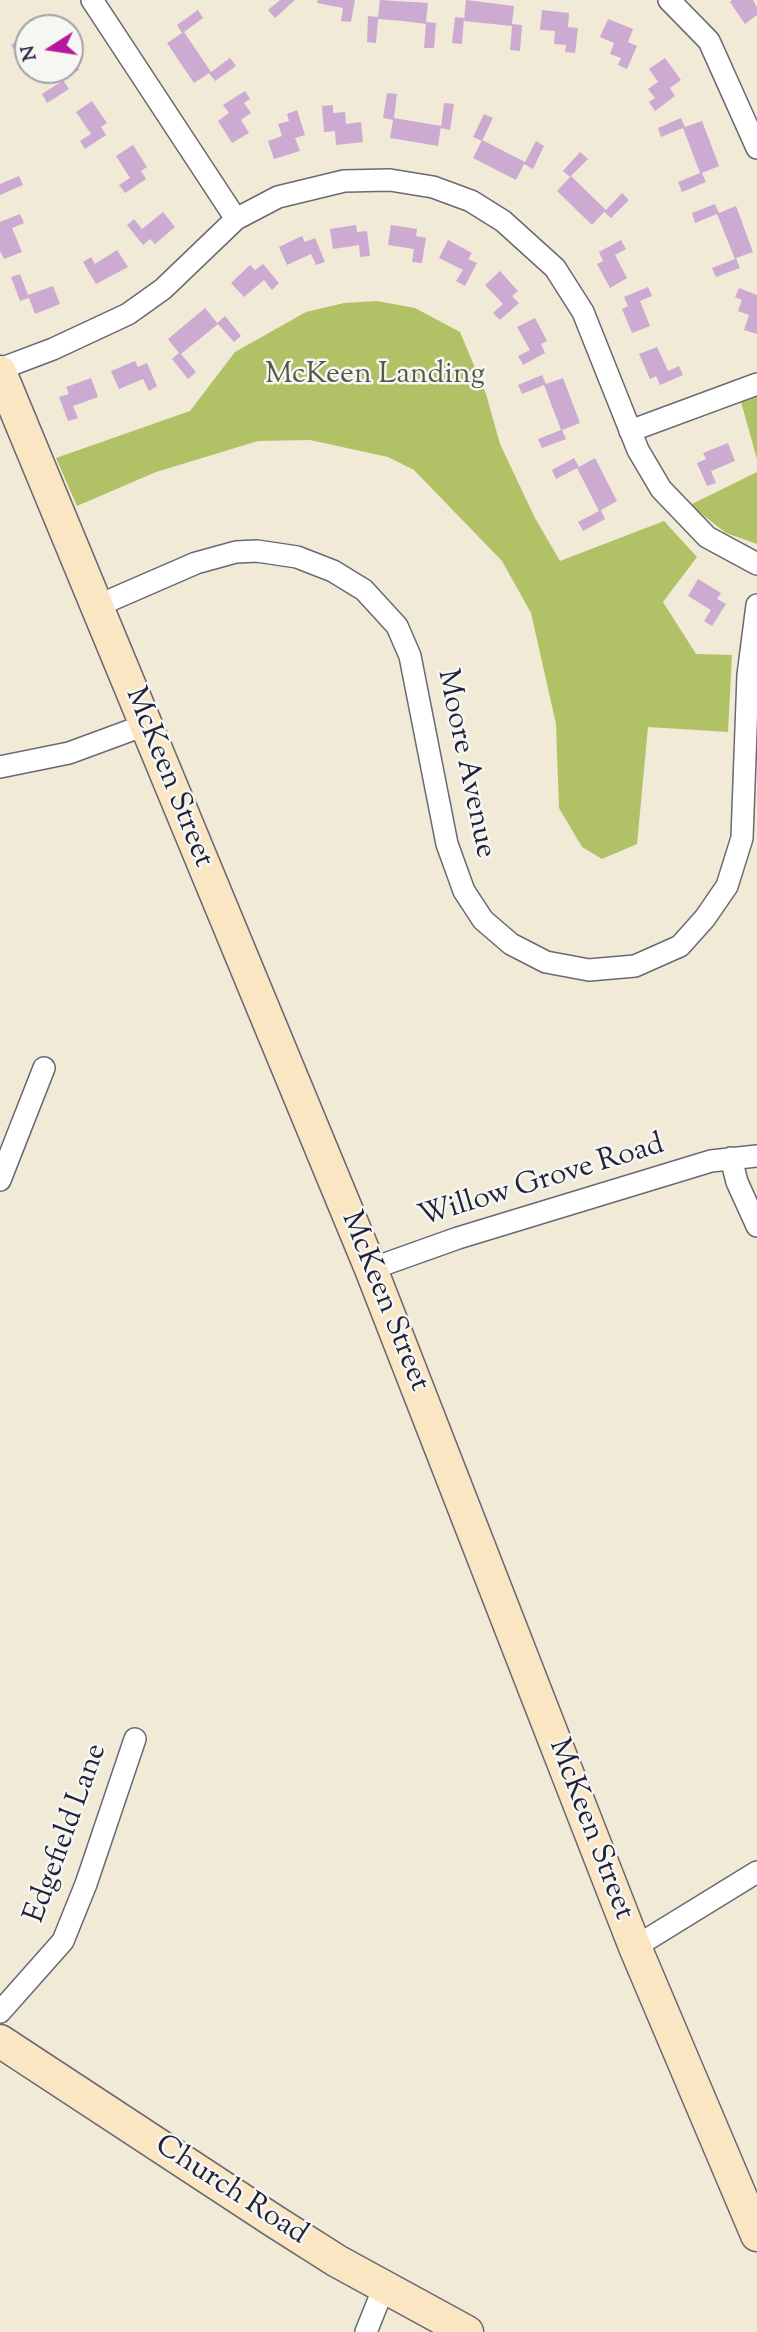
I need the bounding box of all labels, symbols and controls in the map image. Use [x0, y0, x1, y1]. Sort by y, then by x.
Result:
north arrow [14, 14, 84, 84]
text: N [15, 43, 45, 63]
park label: McKeen Landing [265, 359, 485, 395]
street label: Moore Avenue [426, 666, 502, 862]
street label: McKeen Street [115, 683, 219, 873]
street label: Willow Grove Road [415, 1129, 669, 1237]
street label: McKeen Street [331, 1207, 435, 1397]
street label: McKeen Street [538, 1735, 640, 1925]
street label: Edgefield Lane [19, 1739, 117, 1929]
street label: Church Road [147, 2129, 313, 2255]

